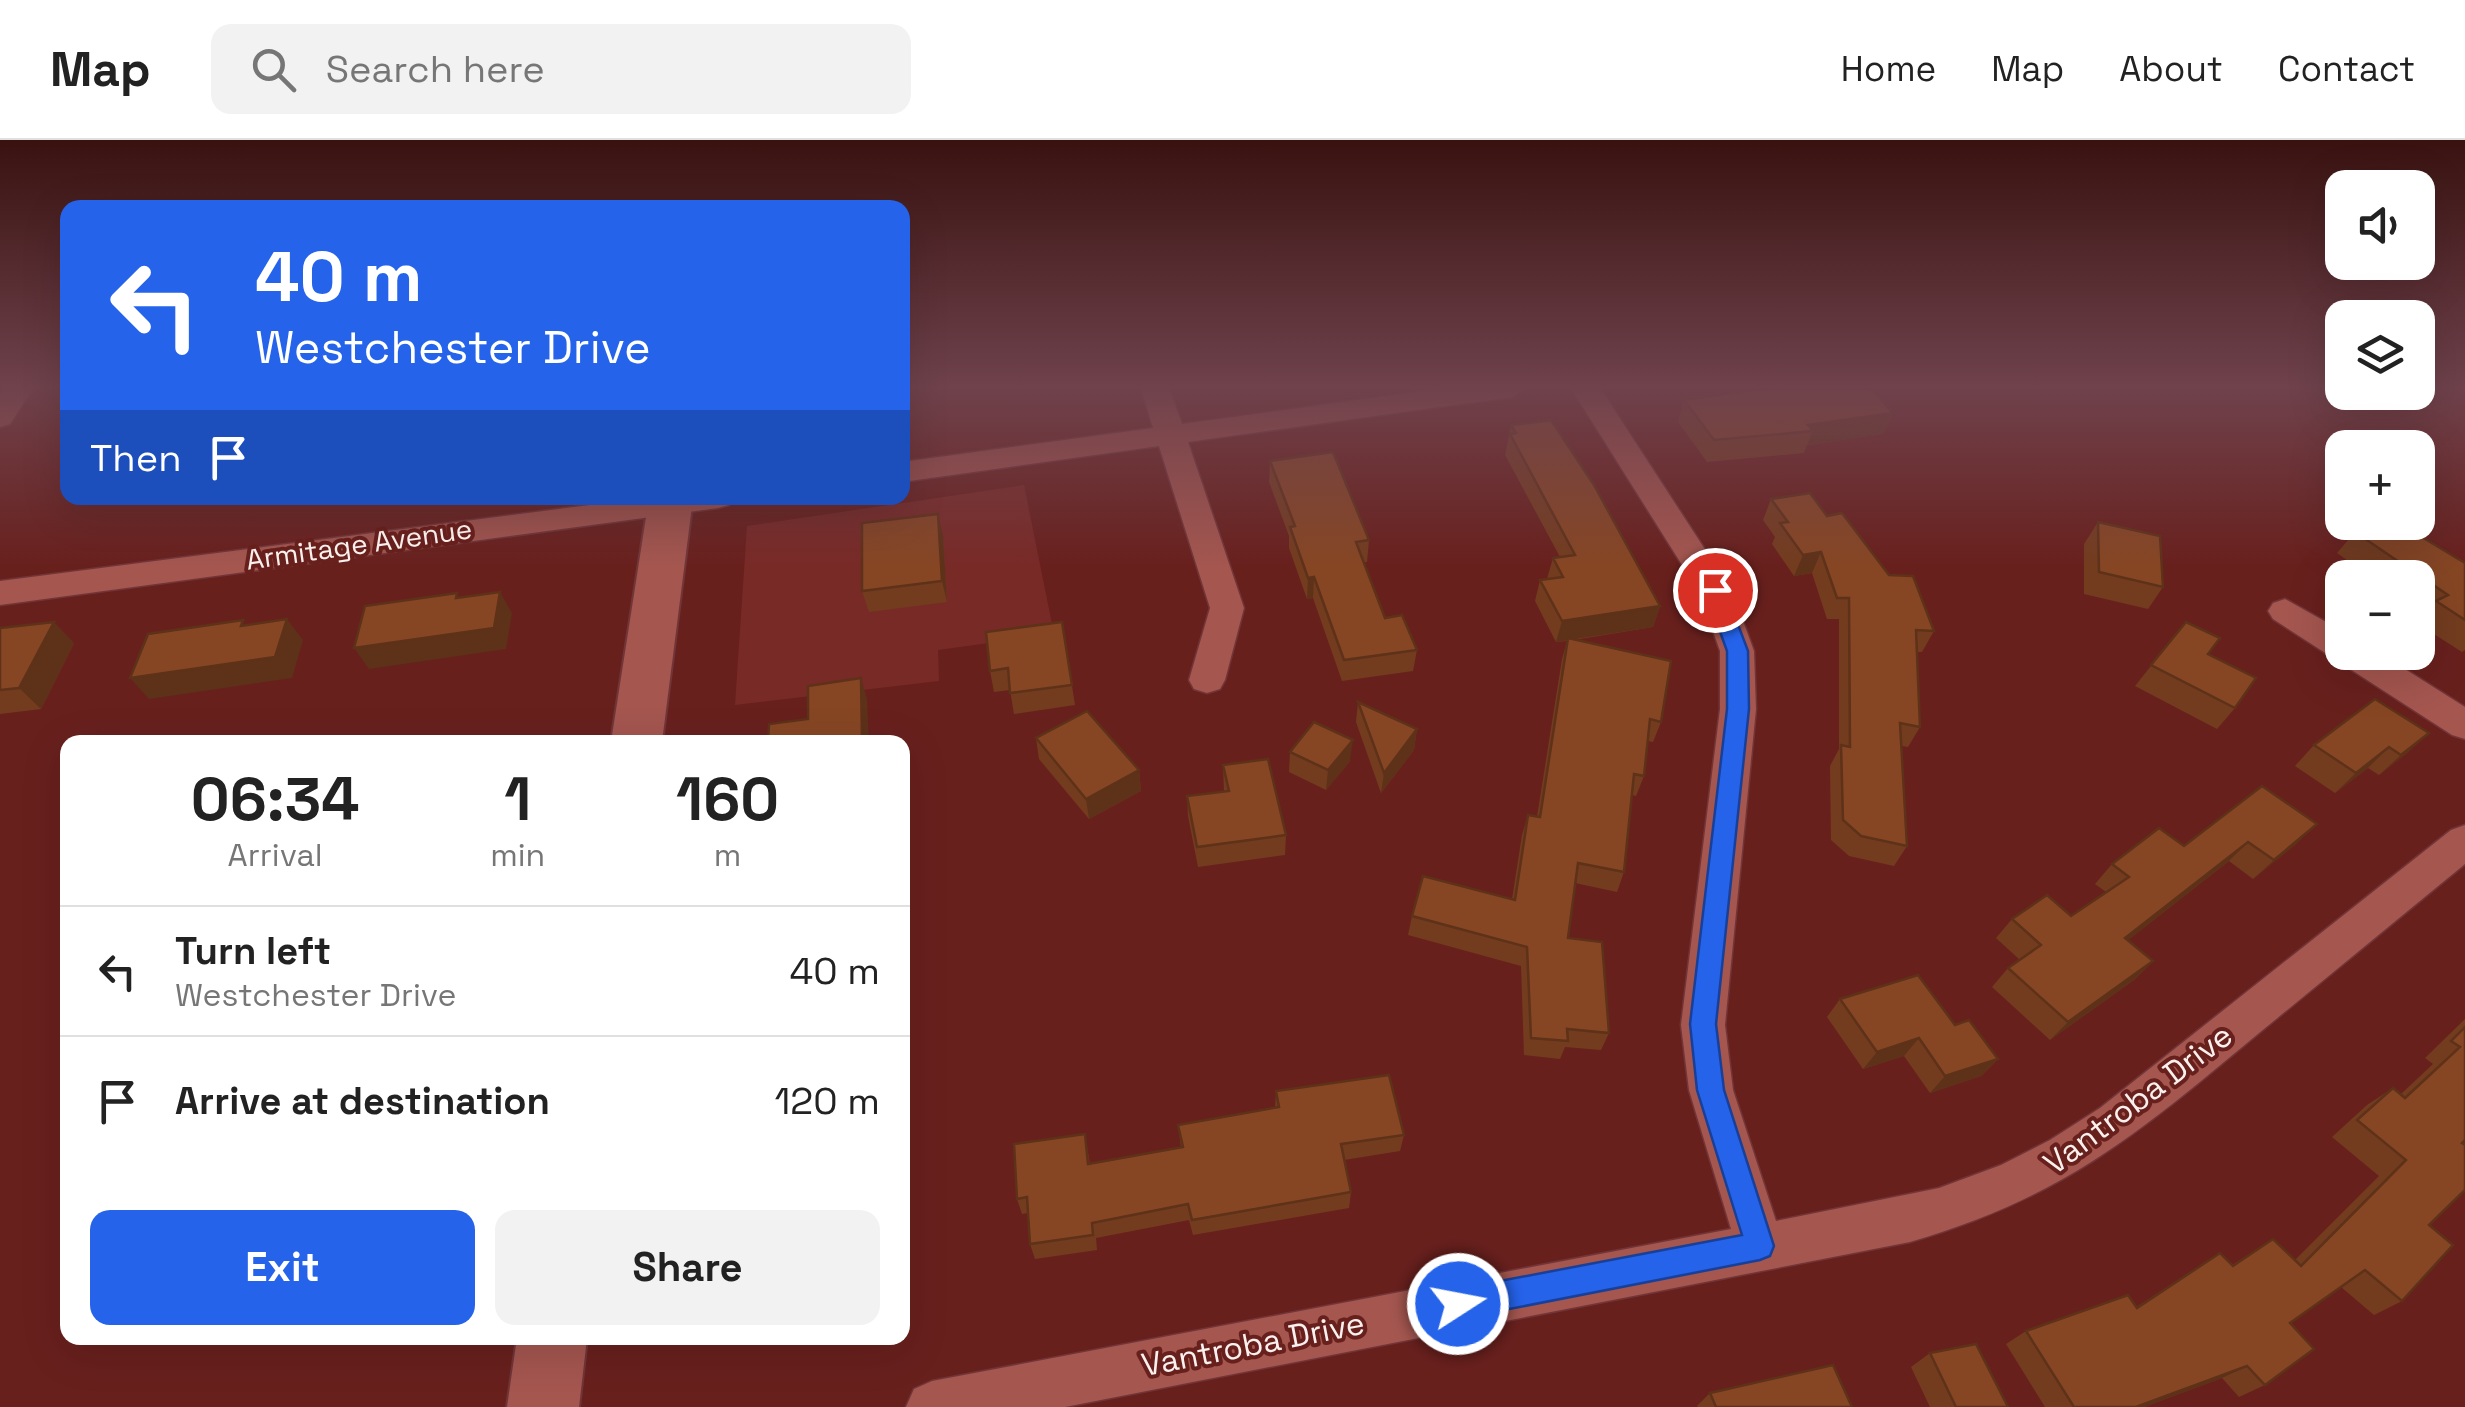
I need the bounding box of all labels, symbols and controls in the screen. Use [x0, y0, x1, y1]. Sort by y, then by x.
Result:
search box [211, 24, 911, 114]
text: Map [50, 39, 151, 100]
icon: search [246, 42, 301, 97]
text: Search here [326, 45, 545, 93]
text: Home [1841, 47, 1936, 91]
text: Map [1991, 47, 2064, 91]
text: About [2119, 47, 2223, 91]
text: Contact [2278, 47, 2415, 91]
map controls [2325, 170, 2435, 670]
button: sound [2325, 170, 2435, 280]
text: 40 m [255, 232, 422, 321]
icon: left [90, 240, 220, 370]
button: layers [2325, 300, 2435, 410]
text: Westchester Drive [255, 319, 651, 376]
icon: arrive [201, 430, 256, 485]
button: + [2325, 430, 2435, 540]
text: Then [90, 434, 181, 482]
street label: Armitage Avenue [244, 510, 474, 578]
pin [1673, 548, 1758, 633]
button: − [2325, 560, 2435, 670]
icon: arrive [1688, 563, 1743, 618]
text: 06:34 [191, 761, 359, 838]
text: 1 [504, 761, 531, 838]
text: 160 [676, 761, 779, 838]
text: Arrival [228, 835, 323, 875]
text: min [490, 835, 545, 875]
text: m [714, 835, 741, 875]
text: Turn left [175, 927, 331, 975]
icon: left [90, 944, 145, 999]
text: 40 m [789, 947, 880, 995]
text: Westchester Drive [175, 975, 456, 1015]
street label: Vantroba Drive [2036, 1015, 2240, 1183]
icon: arrive [90, 1074, 145, 1129]
text: Arrive at destination [175, 1077, 550, 1125]
text: 120 m [774, 1077, 880, 1125]
button: Exit [90, 1210, 475, 1325]
button: Share [495, 1210, 880, 1325]
position arrow [1406, 1252, 1510, 1356]
street label: Vantroba Drive [1138, 1303, 1368, 1385]

